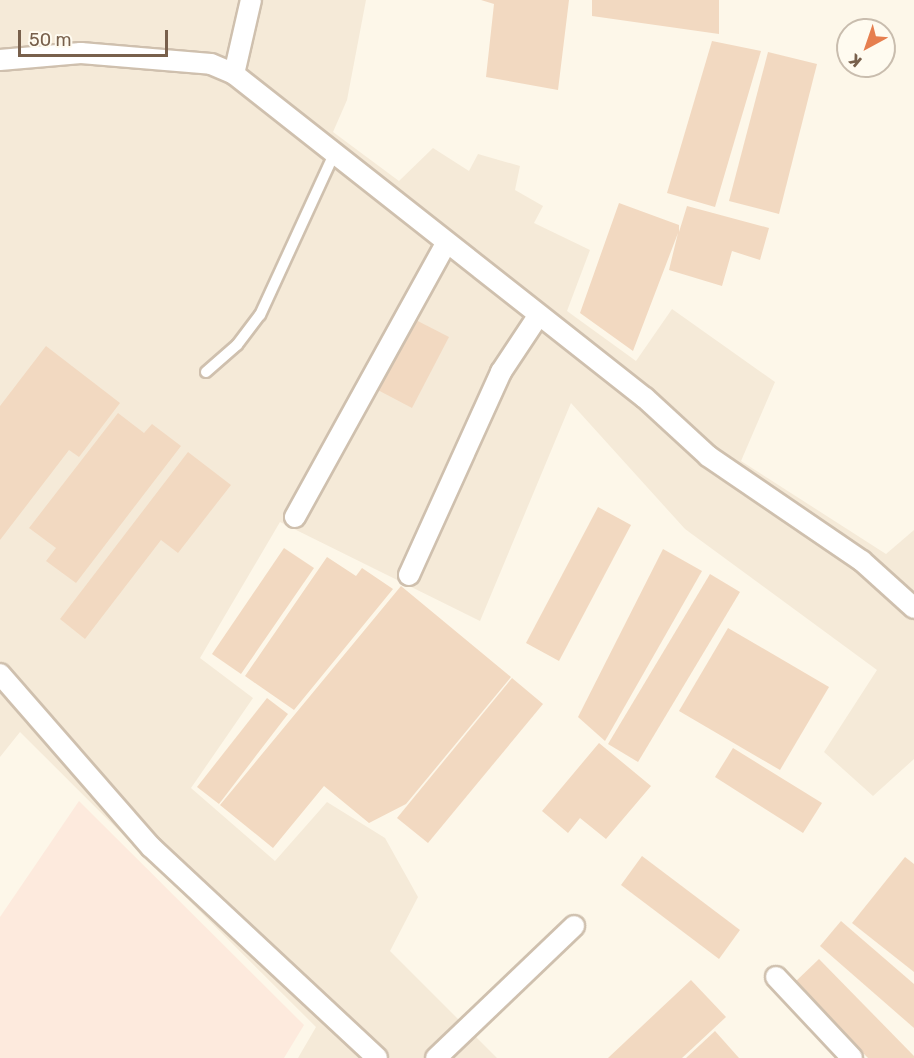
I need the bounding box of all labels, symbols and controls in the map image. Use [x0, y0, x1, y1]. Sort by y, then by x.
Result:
scale bar [21, 18, 171, 56]
north arrow [836, 18, 896, 78]
text: 50 m [29, 29, 72, 51]
text: K [845, 50, 866, 71]

